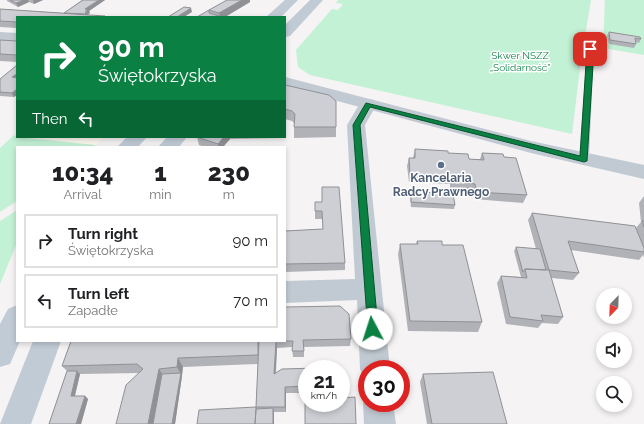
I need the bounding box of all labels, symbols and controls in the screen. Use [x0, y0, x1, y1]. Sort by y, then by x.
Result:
text: 90 m [98, 31, 164, 64]
icon: right [32, 32, 84, 84]
pin [573, 32, 607, 66]
icon: arrive [579, 38, 601, 60]
park label: Skwer NSZZ „Solidarność” [490, 50, 550, 73]
text: Świętokrzyska [98, 65, 217, 86]
icon: left [75, 108, 97, 130]
text: Then [32, 110, 67, 128]
text: 10:34 [52, 158, 113, 187]
text: 1 [154, 158, 167, 187]
text: 230 [208, 158, 250, 187]
marker: Kancelaria Radcy Prawnego [436, 160, 446, 170]
place label: Kancelaria Radcy Prawnego [393, 171, 489, 199]
text: Arrival [64, 187, 102, 202]
text: min [149, 187, 172, 202]
text: m [223, 187, 235, 202]
text: Turn right [68, 225, 138, 243]
icon: right [34, 230, 56, 252]
text: 90 m [232, 232, 268, 250]
text: Świętokrzyska [68, 243, 154, 258]
text: Turn left [68, 285, 129, 303]
north arrow [596, 288, 632, 324]
map controls [596, 288, 632, 412]
icon: left [34, 290, 56, 312]
text: 70 m [233, 292, 268, 310]
text: Zapadłe [68, 303, 118, 318]
position arrow [351, 308, 393, 350]
button: sound [596, 332, 632, 368]
speed limit sign: 30 [358, 360, 410, 412]
text: 21 [313, 369, 335, 393]
button: search [596, 376, 632, 412]
text: km/h [311, 390, 337, 401]

